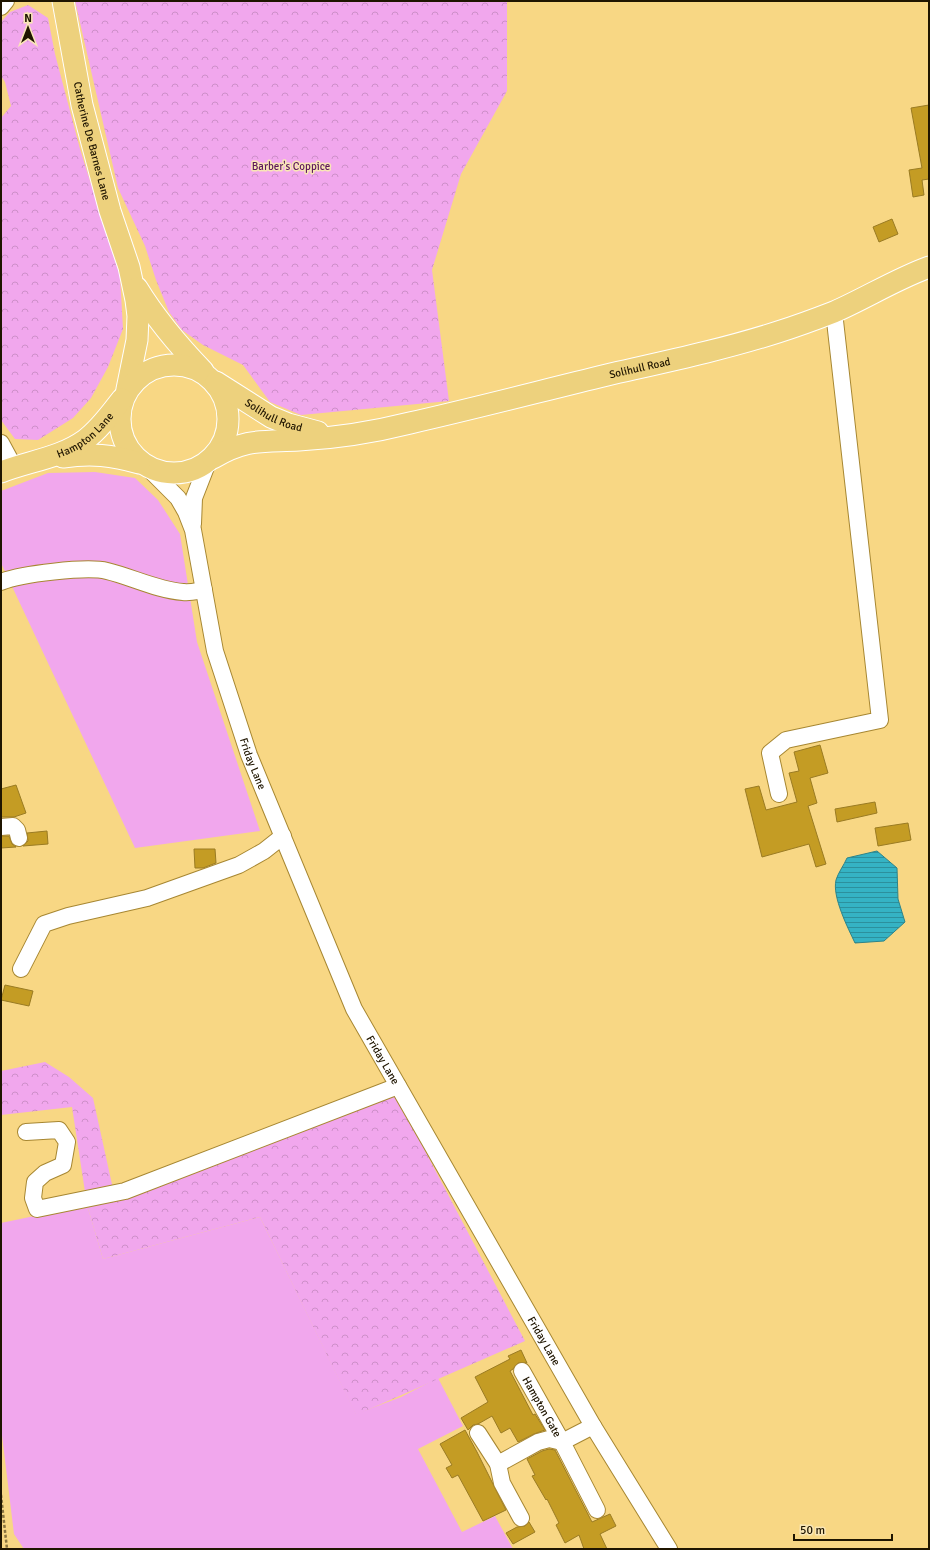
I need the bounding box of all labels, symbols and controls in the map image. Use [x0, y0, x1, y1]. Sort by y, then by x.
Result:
north arrow [8, 8, 48, 48]
text: N [24, 12, 32, 25]
street label: Catherine De Barnes Lane [71, 81, 113, 202]
park label: Barber's Coppice [252, 160, 330, 173]
street label: Solihull Road [608, 355, 672, 381]
street label: Solihull Road [242, 396, 304, 435]
street label: Hampton Lane [55, 410, 116, 461]
street label: Friday Lane [237, 736, 268, 791]
street label: Friday Lane [363, 1033, 402, 1087]
street label: Friday Lane [525, 1314, 563, 1368]
street label: Hampton Gate [519, 1374, 564, 1440]
scale bar [794, 1516, 892, 1542]
text: 50 m [800, 1523, 825, 1538]

